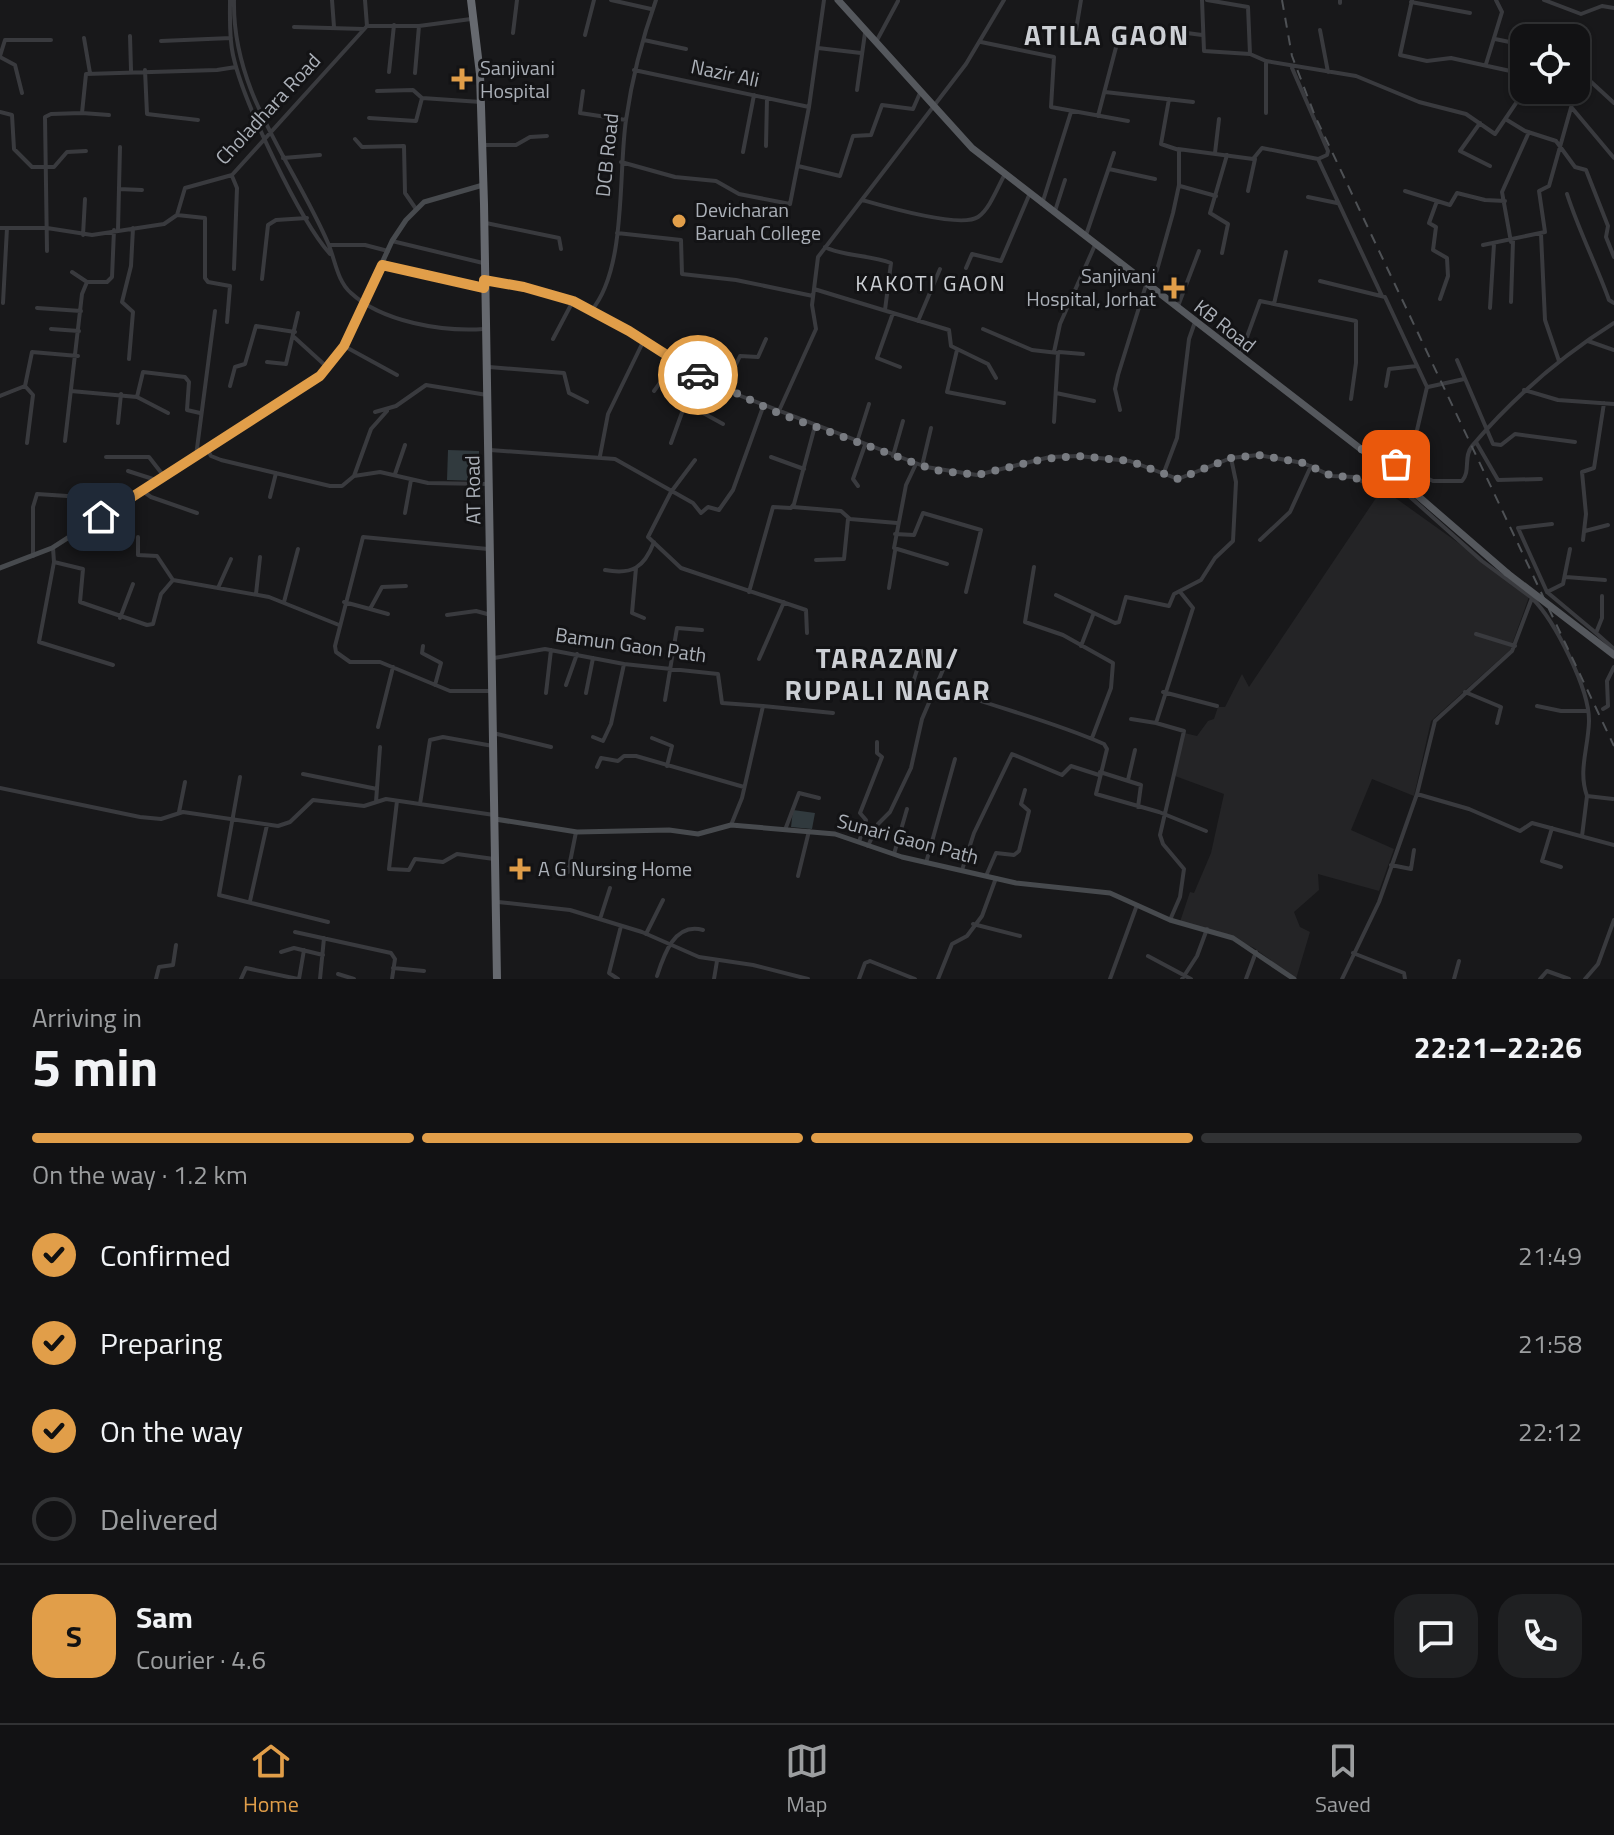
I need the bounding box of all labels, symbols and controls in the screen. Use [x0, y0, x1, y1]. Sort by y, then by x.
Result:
district label: ATILA GAON [1024, 13, 1190, 56]
map controls [1510, 24, 1590, 104]
button: locate [1510, 24, 1590, 104]
street label: Choladhara Road [208, 46, 328, 171]
street label: Nazir Ali [688, 50, 762, 95]
place label: Sanjivani Hospital [480, 52, 555, 106]
marker: Sanjivani Hospital [451, 68, 473, 90]
street label: DCB Road [587, 112, 626, 198]
place label: Devicharan Baruah College [695, 194, 821, 248]
marker: Devicharan Baruah College [670, 212, 688, 230]
place label: Sanjivani Hospital, Jorhat [1026, 260, 1156, 314]
district label: KAKOTI GAON [855, 266, 1007, 300]
marker: Sanjivani Hospital, Jorhat [1163, 277, 1185, 299]
street label: KB Road [1188, 291, 1263, 360]
courier [658, 335, 738, 415]
icon: car [676, 353, 720, 397]
pin [1362, 430, 1430, 498]
icon: bag [1374, 442, 1418, 486]
street label: AT Road [456, 455, 489, 525]
pin [67, 483, 135, 551]
icon: home [79, 495, 123, 539]
street label: Bamun Gaon Path [553, 619, 709, 670]
district label: TARAZAN/ RUPALI NAGAR [784, 636, 992, 711]
street label: Sunari Gaon Path [834, 805, 982, 872]
place label: A G Nursing Home [538, 853, 692, 884]
marker: A G Nursing Home [509, 858, 531, 880]
text: Arriving in [32, 998, 142, 1037]
text: 22:21–22:26 [1414, 1024, 1582, 1070]
text: 5 min [32, 1027, 158, 1106]
text: On the way · 1.2 km [32, 1155, 248, 1194]
text: Confirmed [100, 1232, 231, 1278]
icon: check [32, 1233, 76, 1277]
text: 21:49 [1518, 1236, 1582, 1275]
text: Preparing [100, 1320, 222, 1366]
icon: check [32, 1321, 76, 1365]
text: 21:58 [1518, 1324, 1582, 1363]
text: On the way [100, 1408, 243, 1454]
icon: check [32, 1409, 76, 1453]
text: 22:12 [1518, 1412, 1582, 1451]
text: Delivered [100, 1496, 218, 1542]
text: Sam [136, 1594, 193, 1640]
button: chat [1394, 1594, 1478, 1678]
button: phone [1498, 1594, 1582, 1678]
text: S [66, 1613, 82, 1659]
text: Courier · 4.6 [136, 1640, 266, 1679]
tab: Home [243, 1739, 299, 1821]
tab: Map [785, 1739, 829, 1821]
tab: Saved [1315, 1739, 1371, 1821]

